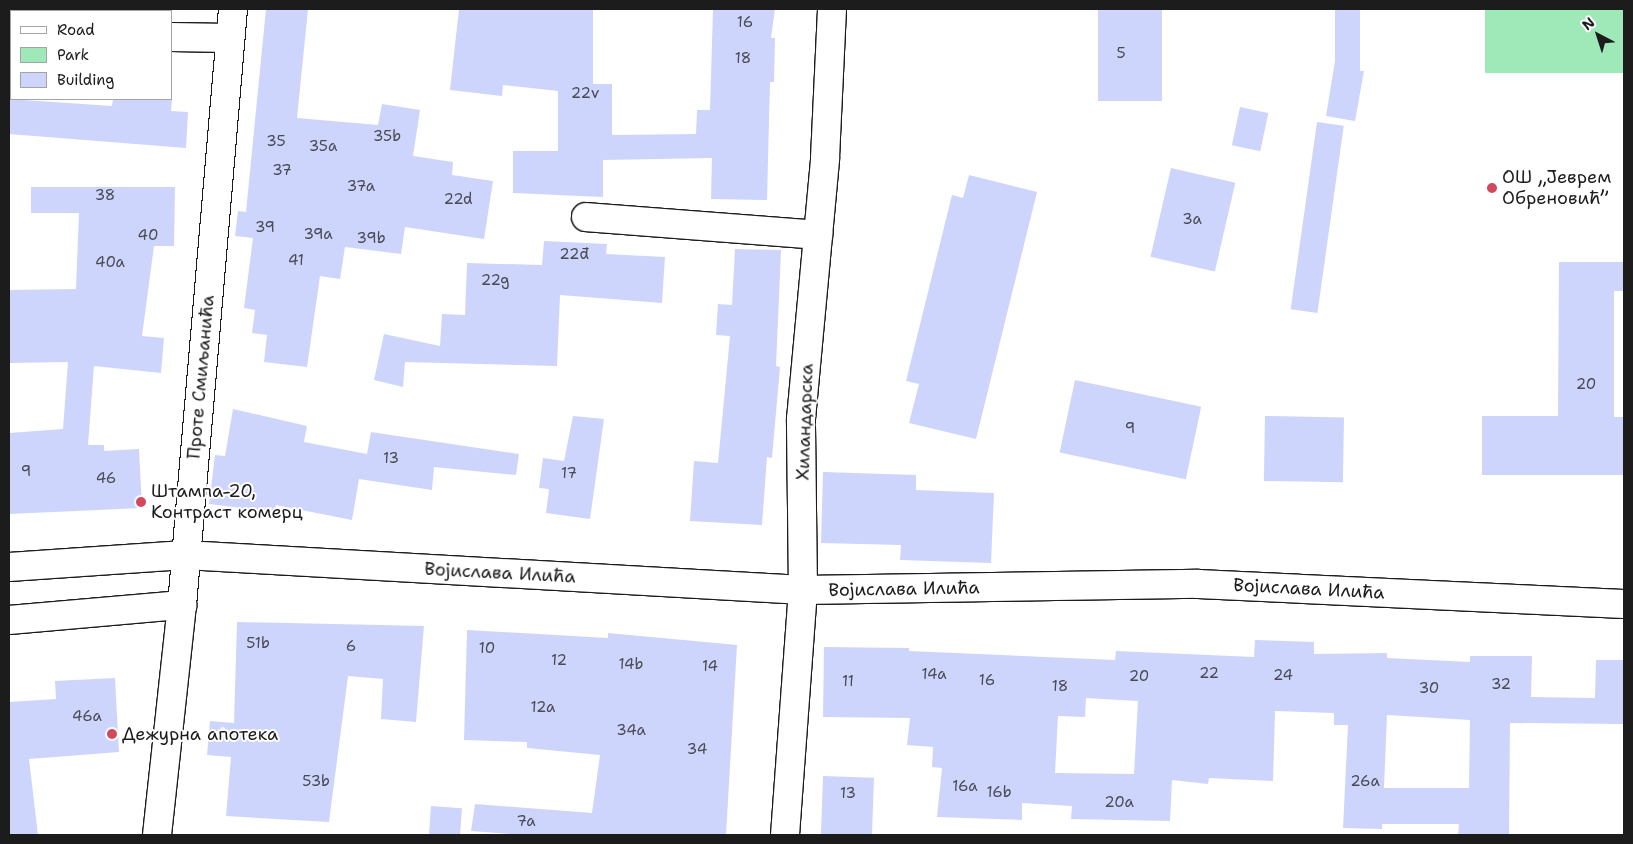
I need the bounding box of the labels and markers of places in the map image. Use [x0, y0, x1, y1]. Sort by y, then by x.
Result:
place label: ОШ „Јеврем Обреновић” [1502, 167, 1611, 210]
marker: ОШ „Јеврем Обреновић” [1486, 182, 1498, 194]
place label: Штампа-20, Контраст комерц [151, 481, 303, 524]
marker: Штампа-20, Контраст комерц [135, 496, 147, 508]
place label: Дежурна апотека [122, 723, 278, 745]
marker: Дежурна апотека [106, 728, 118, 740]

